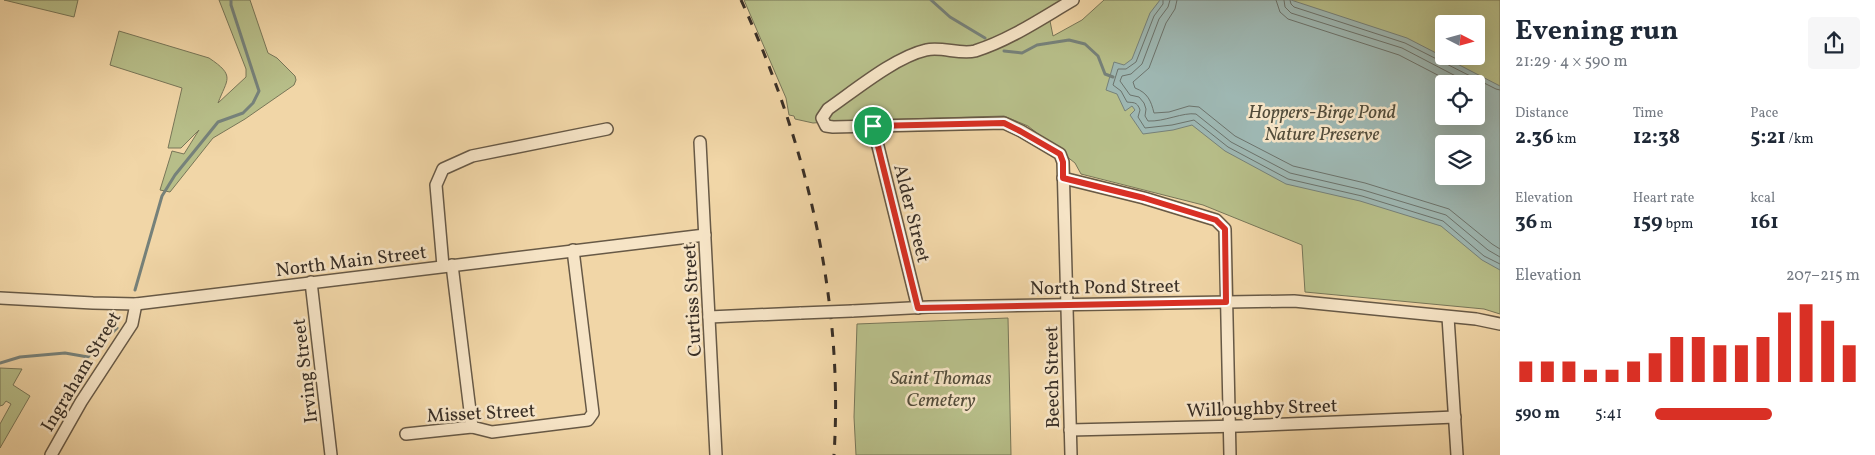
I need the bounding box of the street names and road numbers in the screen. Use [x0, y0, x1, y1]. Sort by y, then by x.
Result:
street label: Alder Street [886, 162, 936, 266]
street label: North Main Street [274, 240, 428, 284]
street label: Curtiss Street [677, 242, 709, 357]
street label: North Pond Street [1030, 274, 1181, 302]
street label: Ingraham Street [35, 307, 128, 437]
street label: Irving Street [287, 317, 325, 424]
street label: Beech Street [1039, 325, 1067, 429]
street label: Willoughby Street [1186, 393, 1338, 425]
street label: Misset Street [426, 398, 537, 430]

